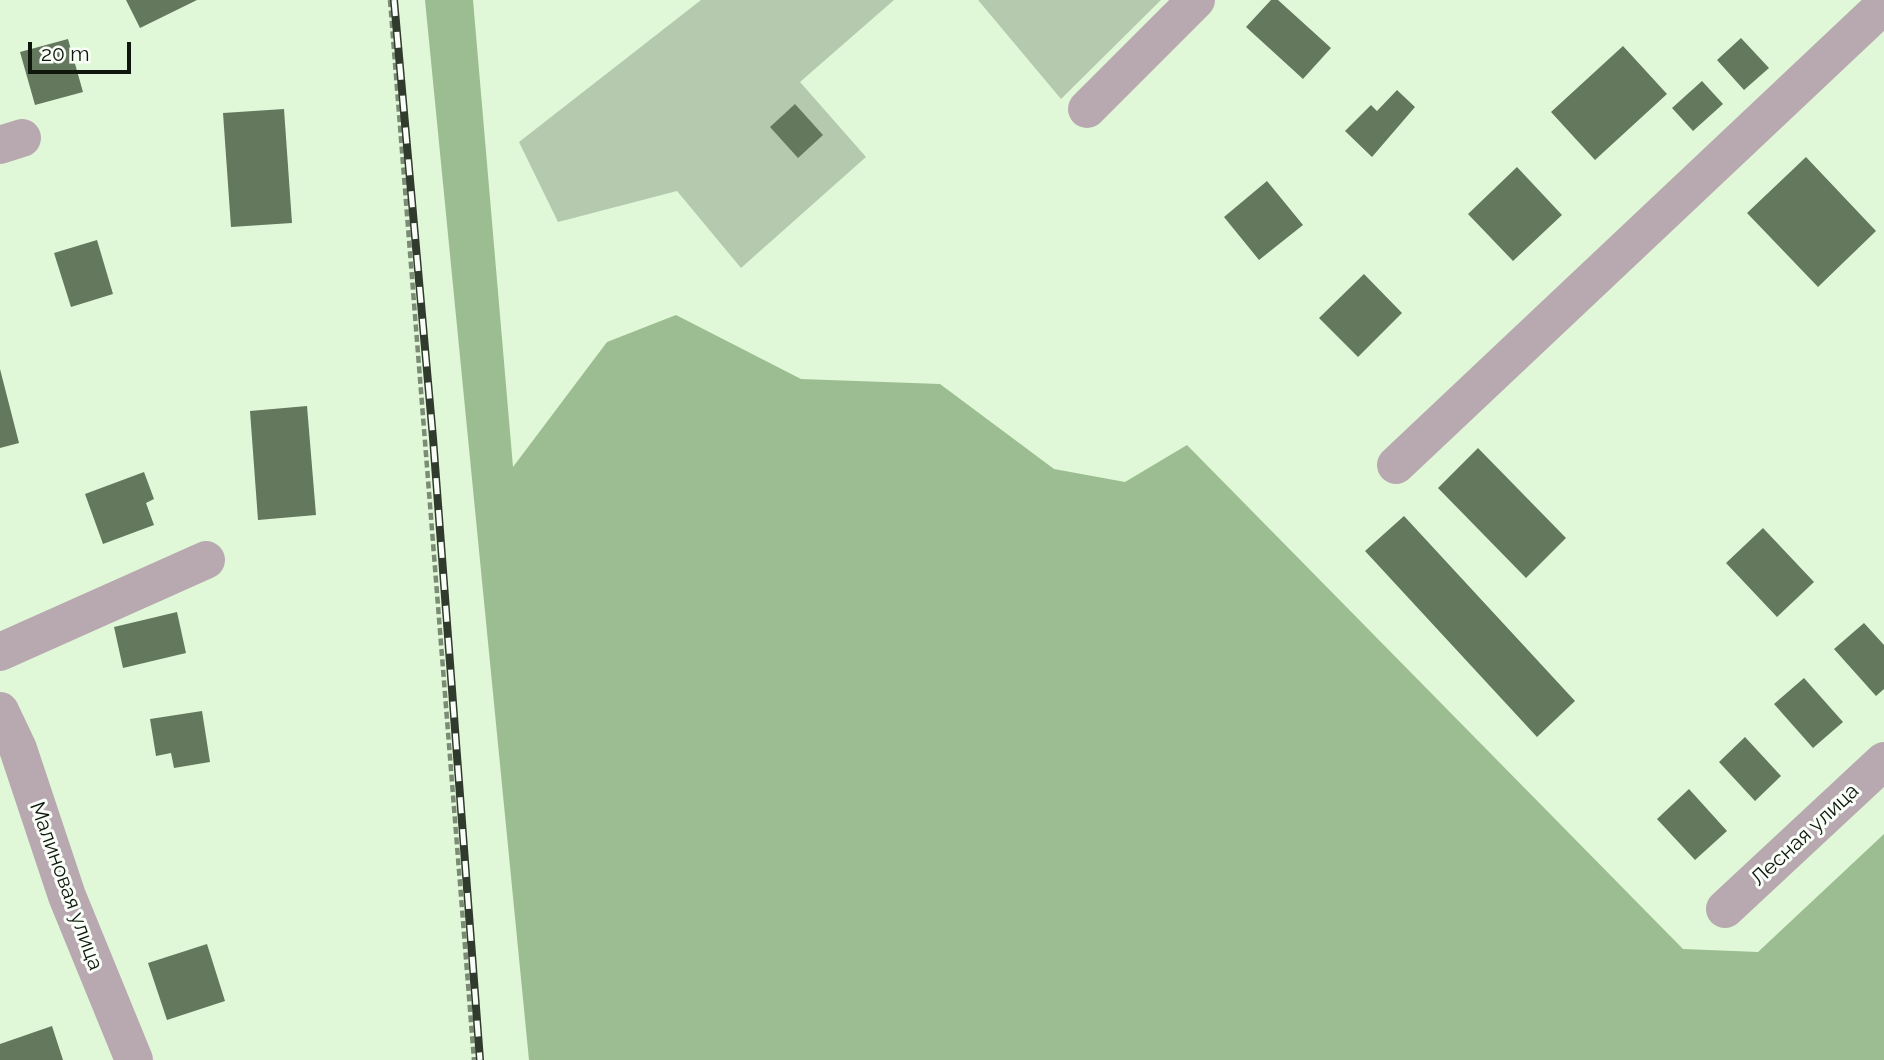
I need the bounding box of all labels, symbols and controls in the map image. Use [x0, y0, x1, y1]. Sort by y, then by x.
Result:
scale bar [32, 28, 135, 72]
text: 20 m [41, 41, 89, 66]
street label: Лесная улица [1746, 779, 1864, 891]
street label: Малиновая улица [24, 798, 108, 974]

